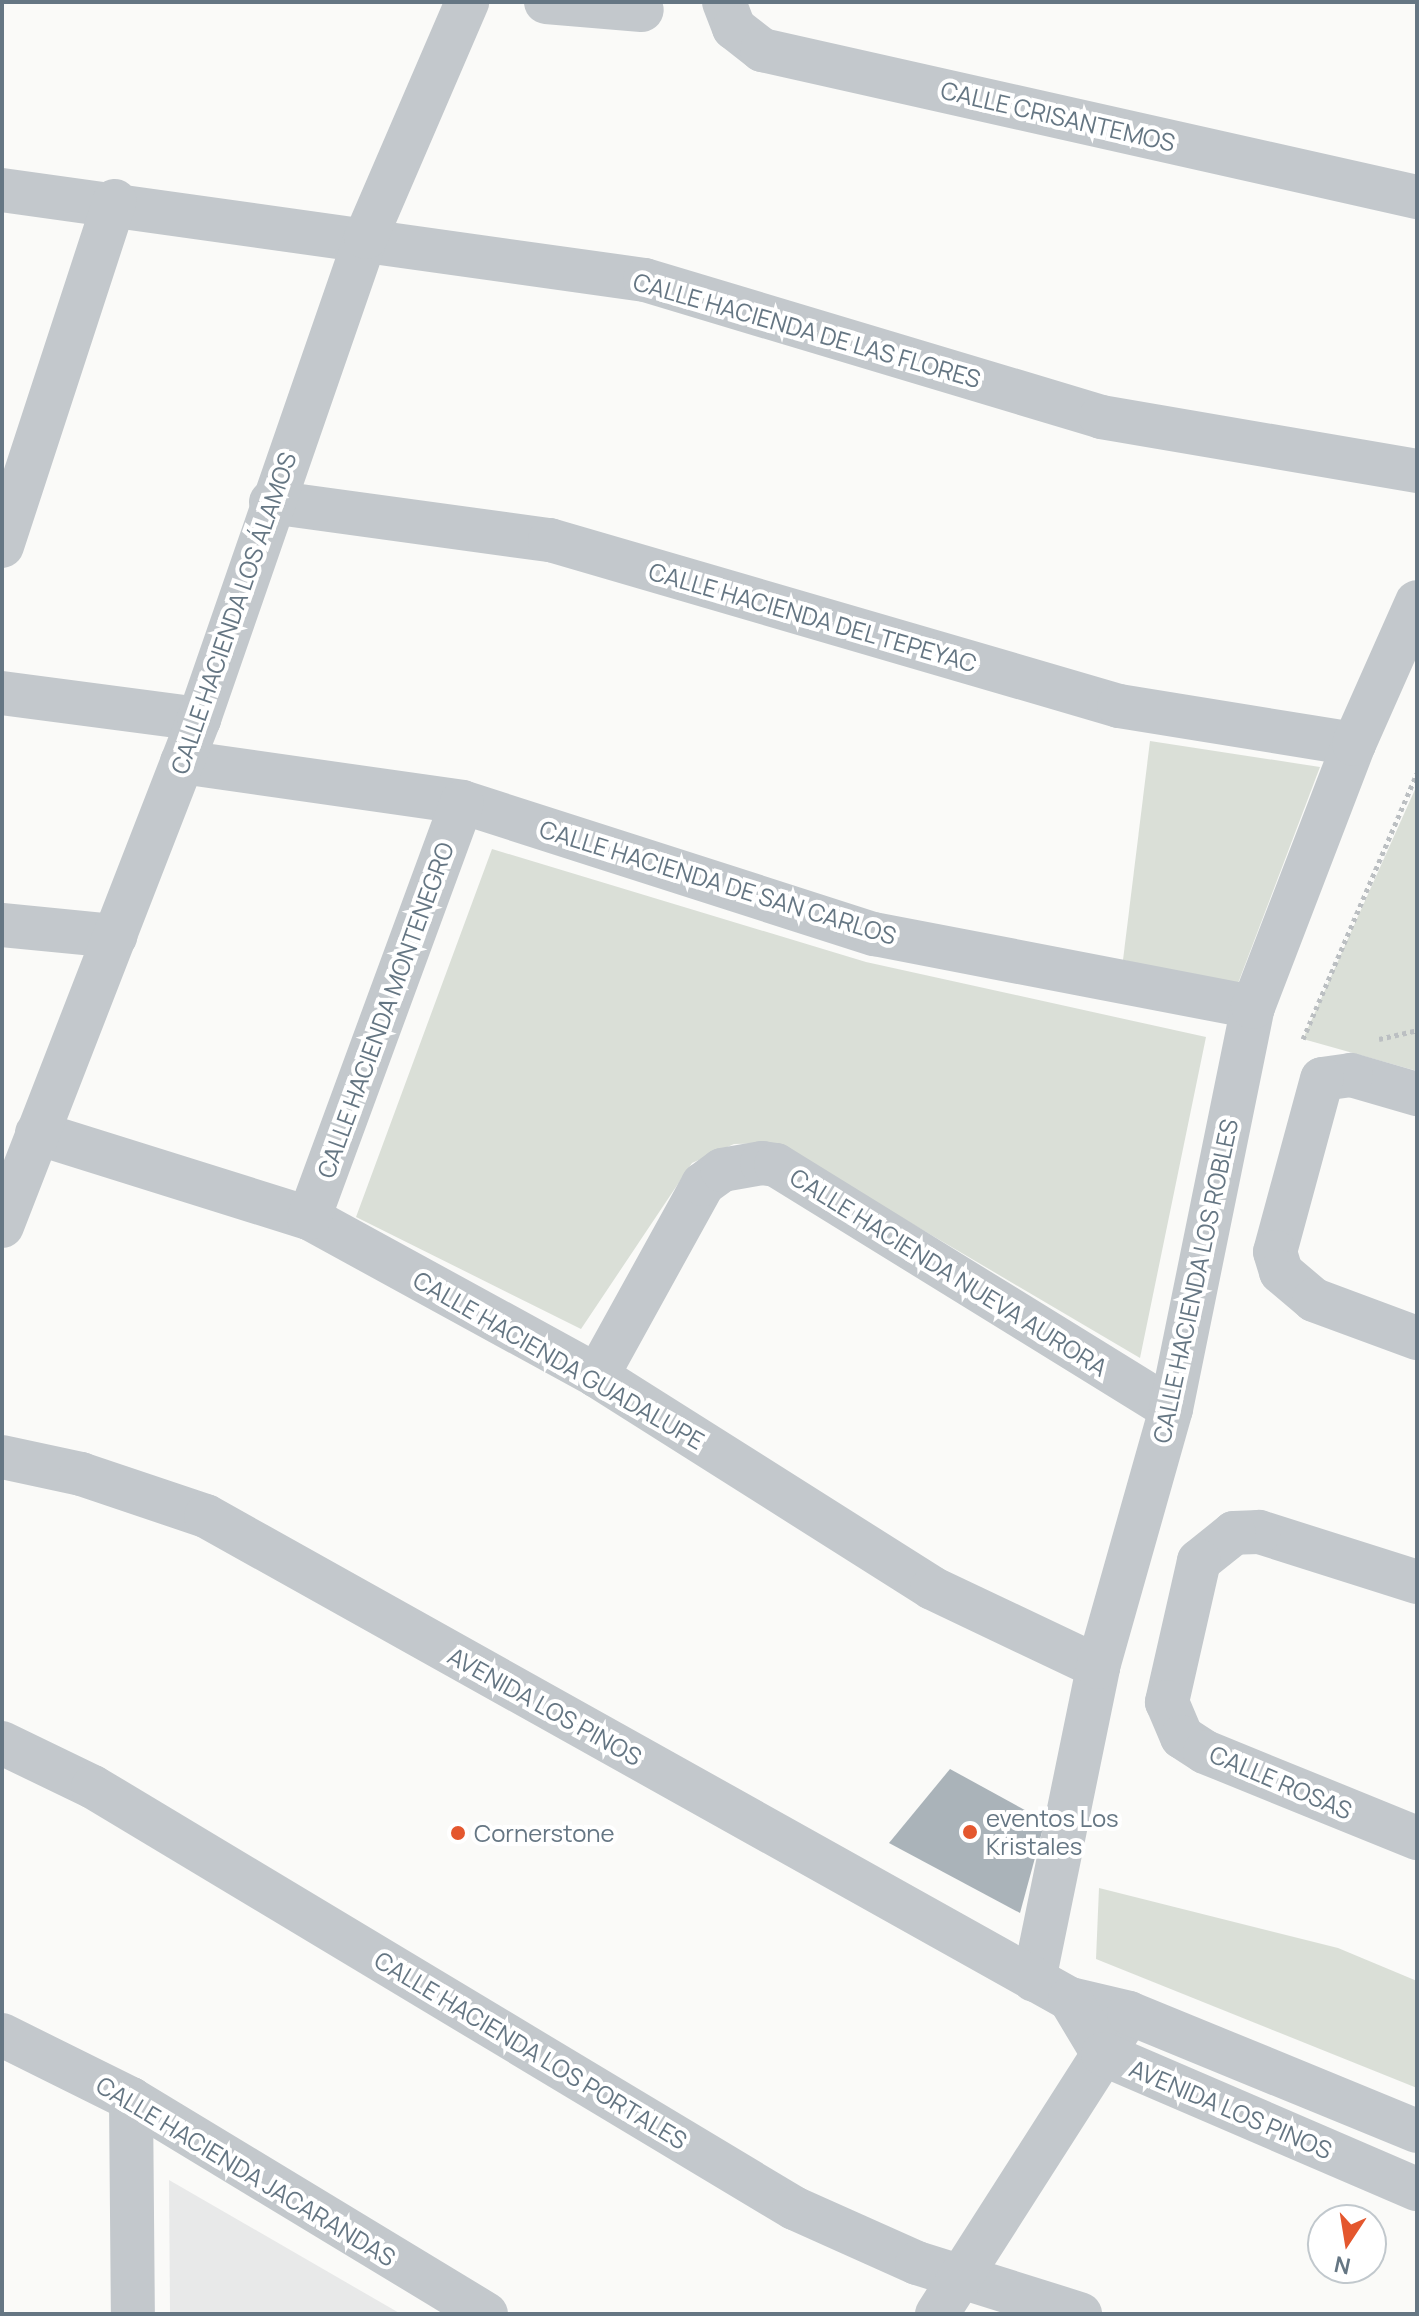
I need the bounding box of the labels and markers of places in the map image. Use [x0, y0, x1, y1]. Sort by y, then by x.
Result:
place label: eventos Los Kristales [986, 1804, 1119, 1860]
place label: Cornerstone [474, 1819, 615, 1847]
marker: eventos Los Kristales [961, 1823, 979, 1841]
marker: Cornerstone [449, 1824, 467, 1842]

